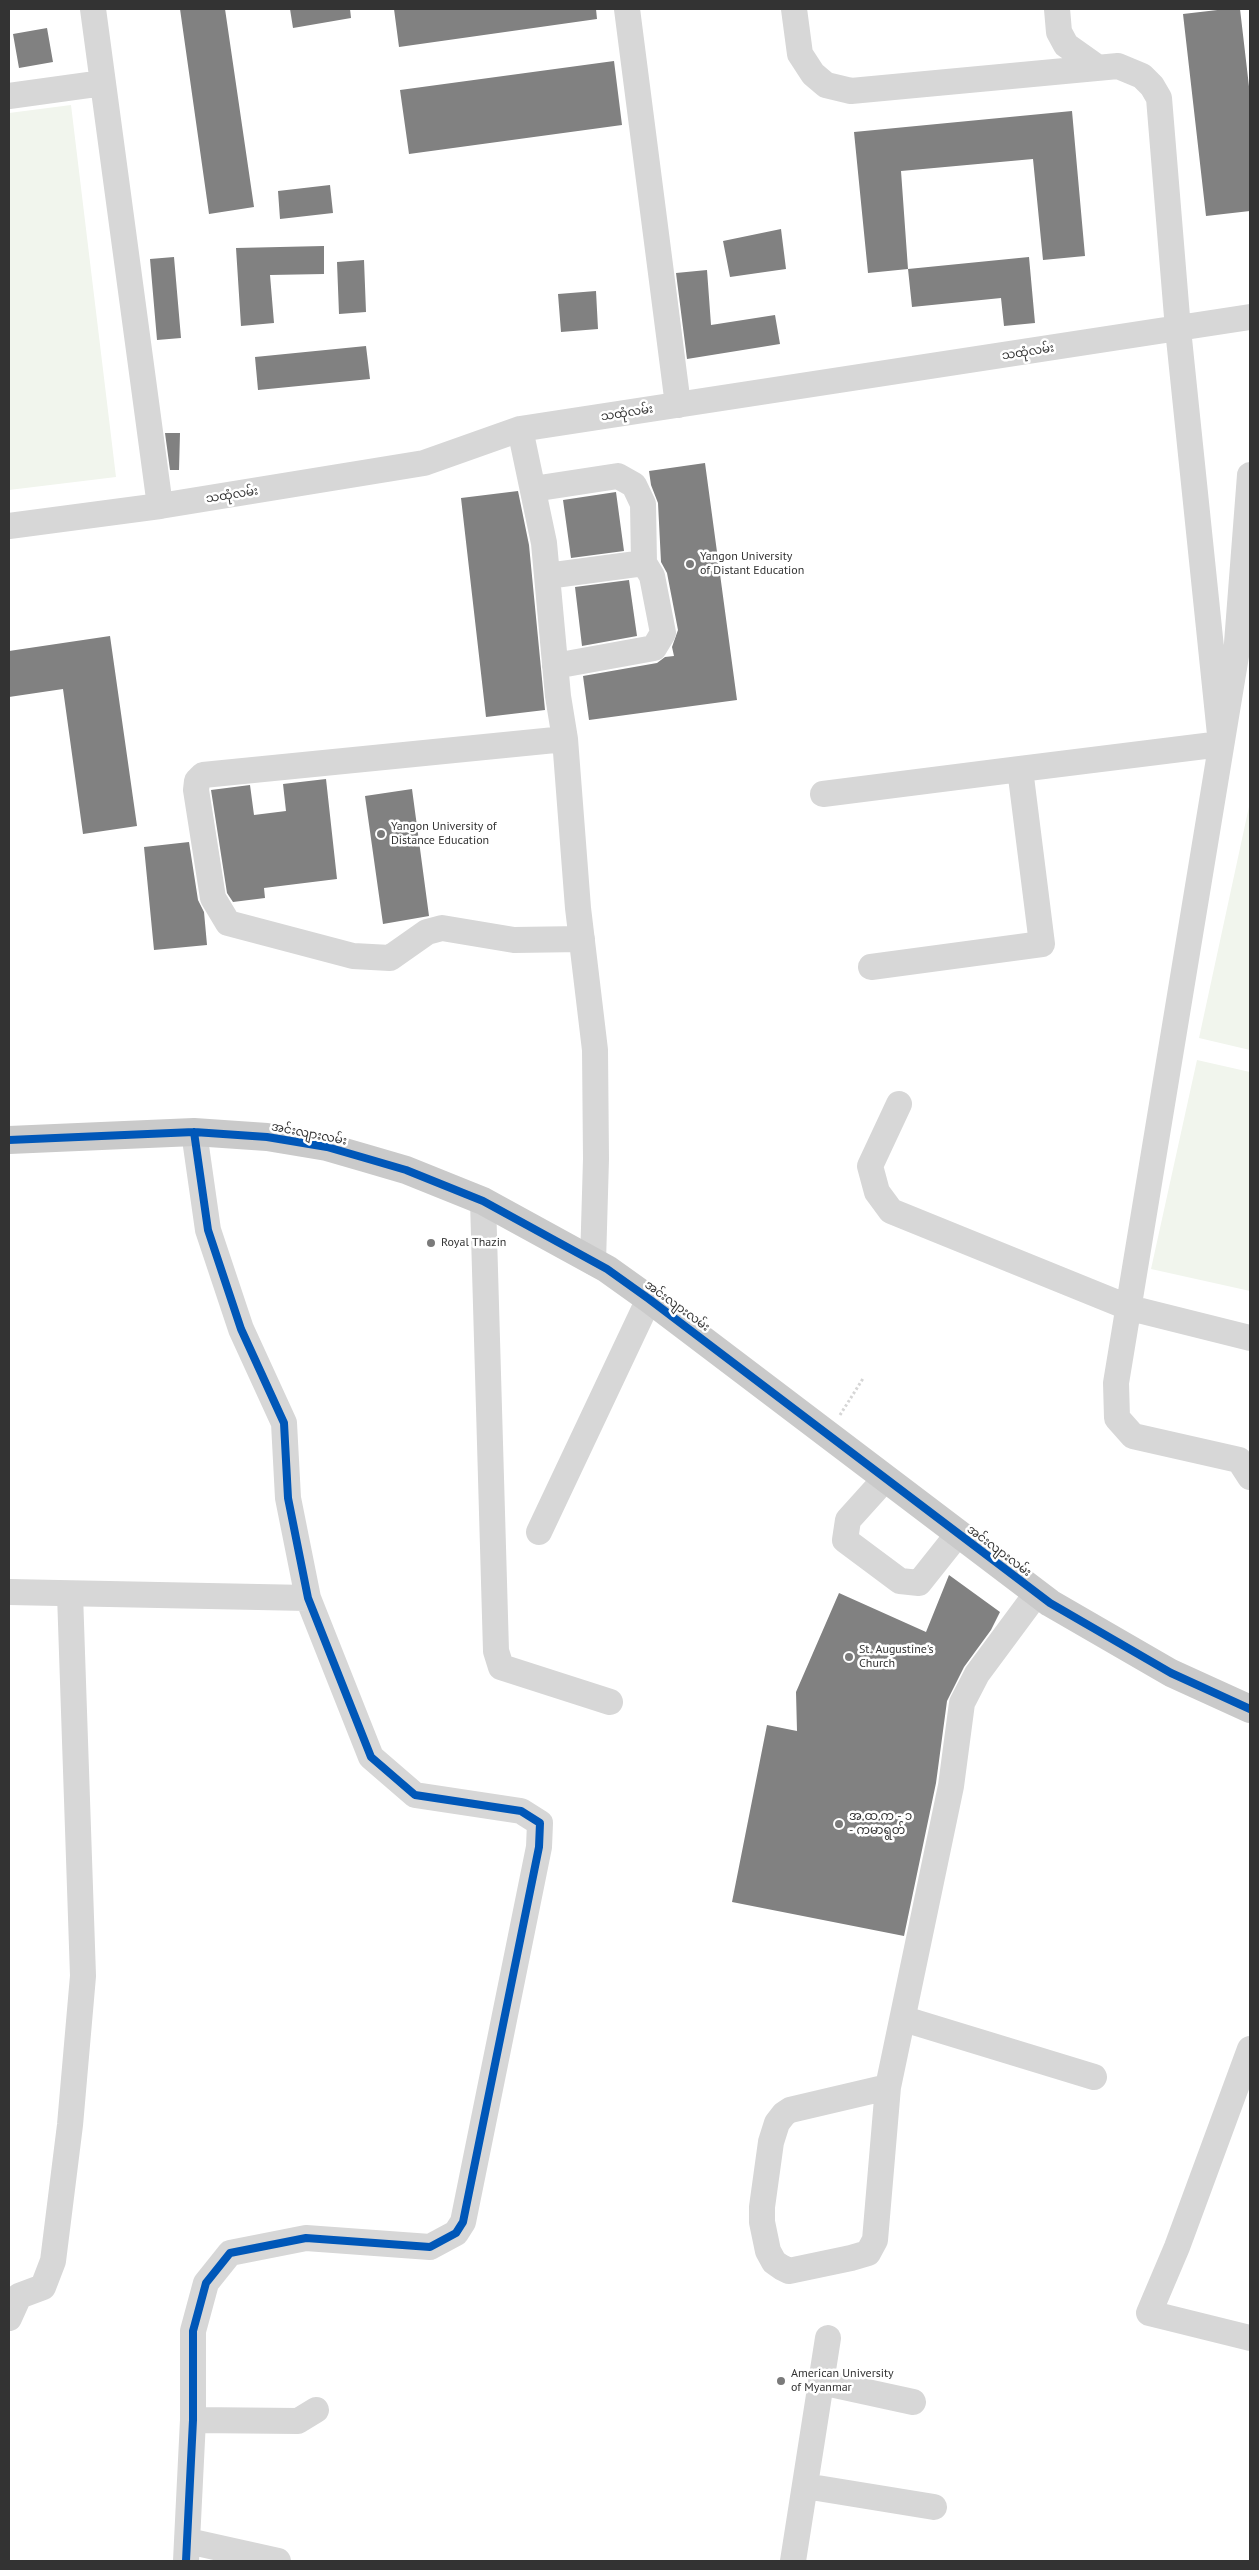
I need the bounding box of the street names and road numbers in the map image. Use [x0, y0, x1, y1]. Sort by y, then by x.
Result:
street label: သထုံလမ်း [1001, 341, 1055, 363]
street label: သထုံလမ်း [600, 402, 654, 424]
street label: သထုံလမ်း [205, 484, 259, 506]
street label: အင်းလျားလမ်း [270, 1120, 348, 1148]
street label: အင်းလျားလမ်း [642, 1278, 712, 1334]
street label: အင်းလျားလမ်း [964, 1522, 1034, 1580]

